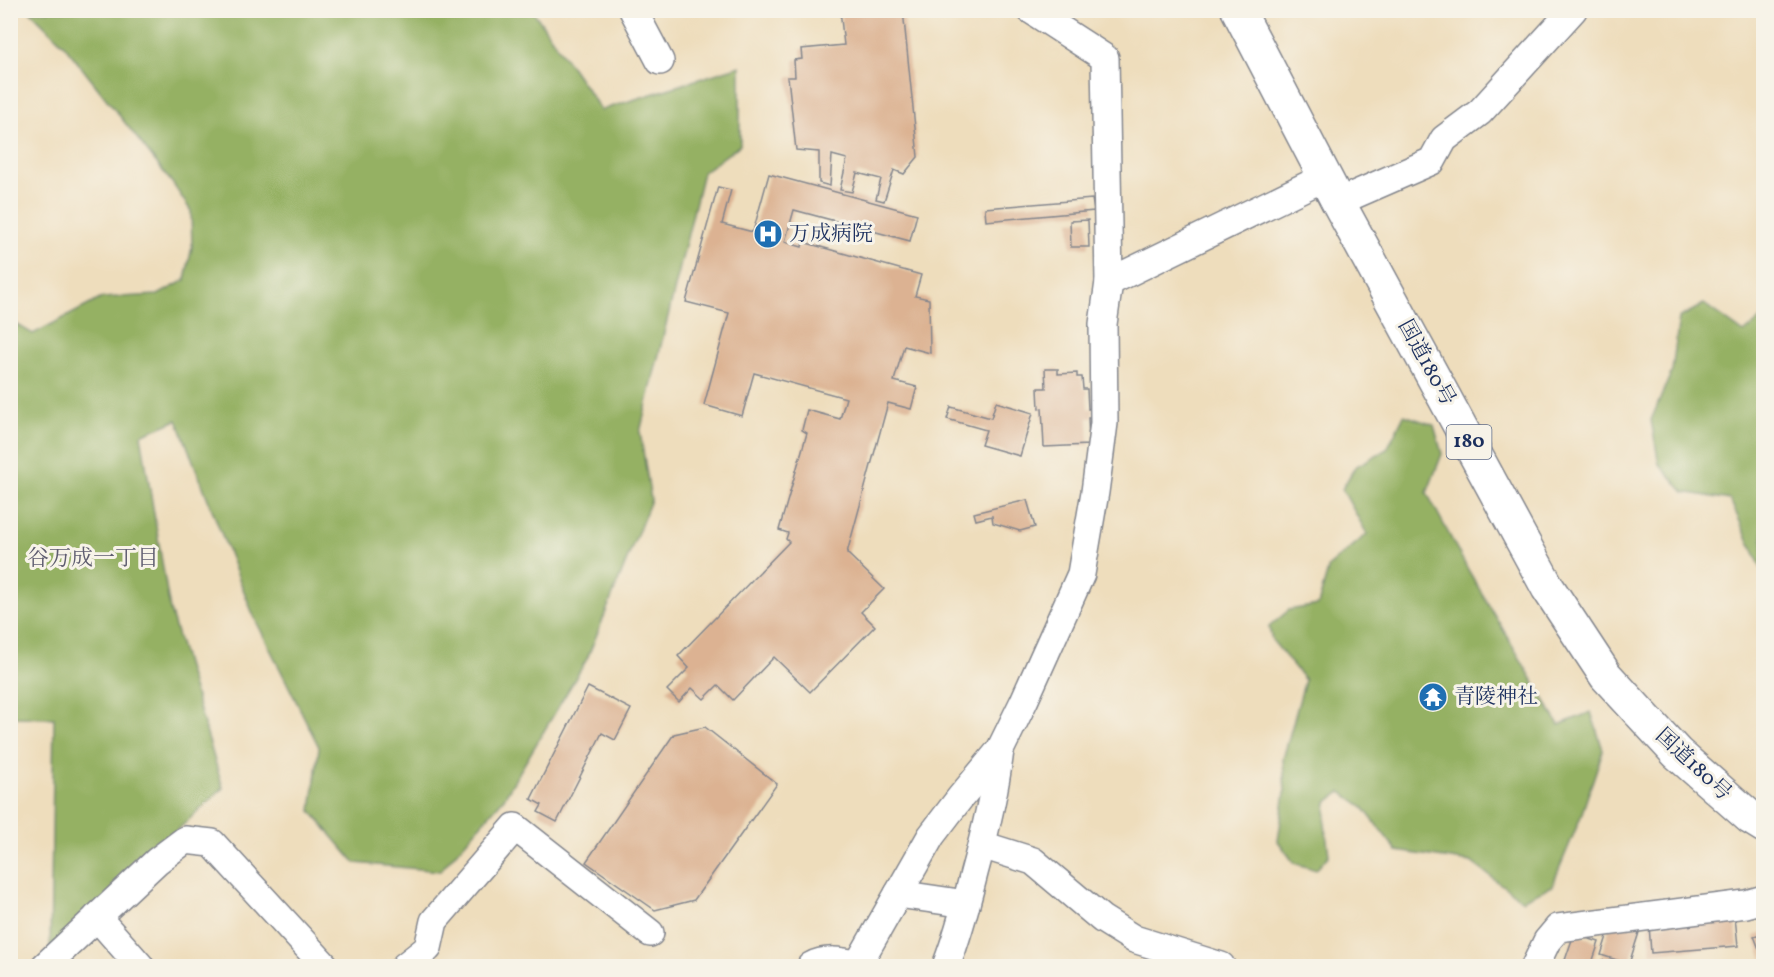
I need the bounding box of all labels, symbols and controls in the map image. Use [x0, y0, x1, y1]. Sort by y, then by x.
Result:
hospital icon: 万成病院 [752, 218, 784, 250]
place label: 万成病院 [789, 220, 873, 249]
street label: 国道180号 [1390, 315, 1462, 411]
road number: 180 [1446, 425, 1492, 459]
district label: 谷万成一丁目 [27, 544, 159, 575]
temple icon: 青陵神社 [1417, 681, 1449, 713]
place label: 青陵神社 [1454, 683, 1538, 712]
street label: 国道180号 [1649, 722, 1737, 808]

